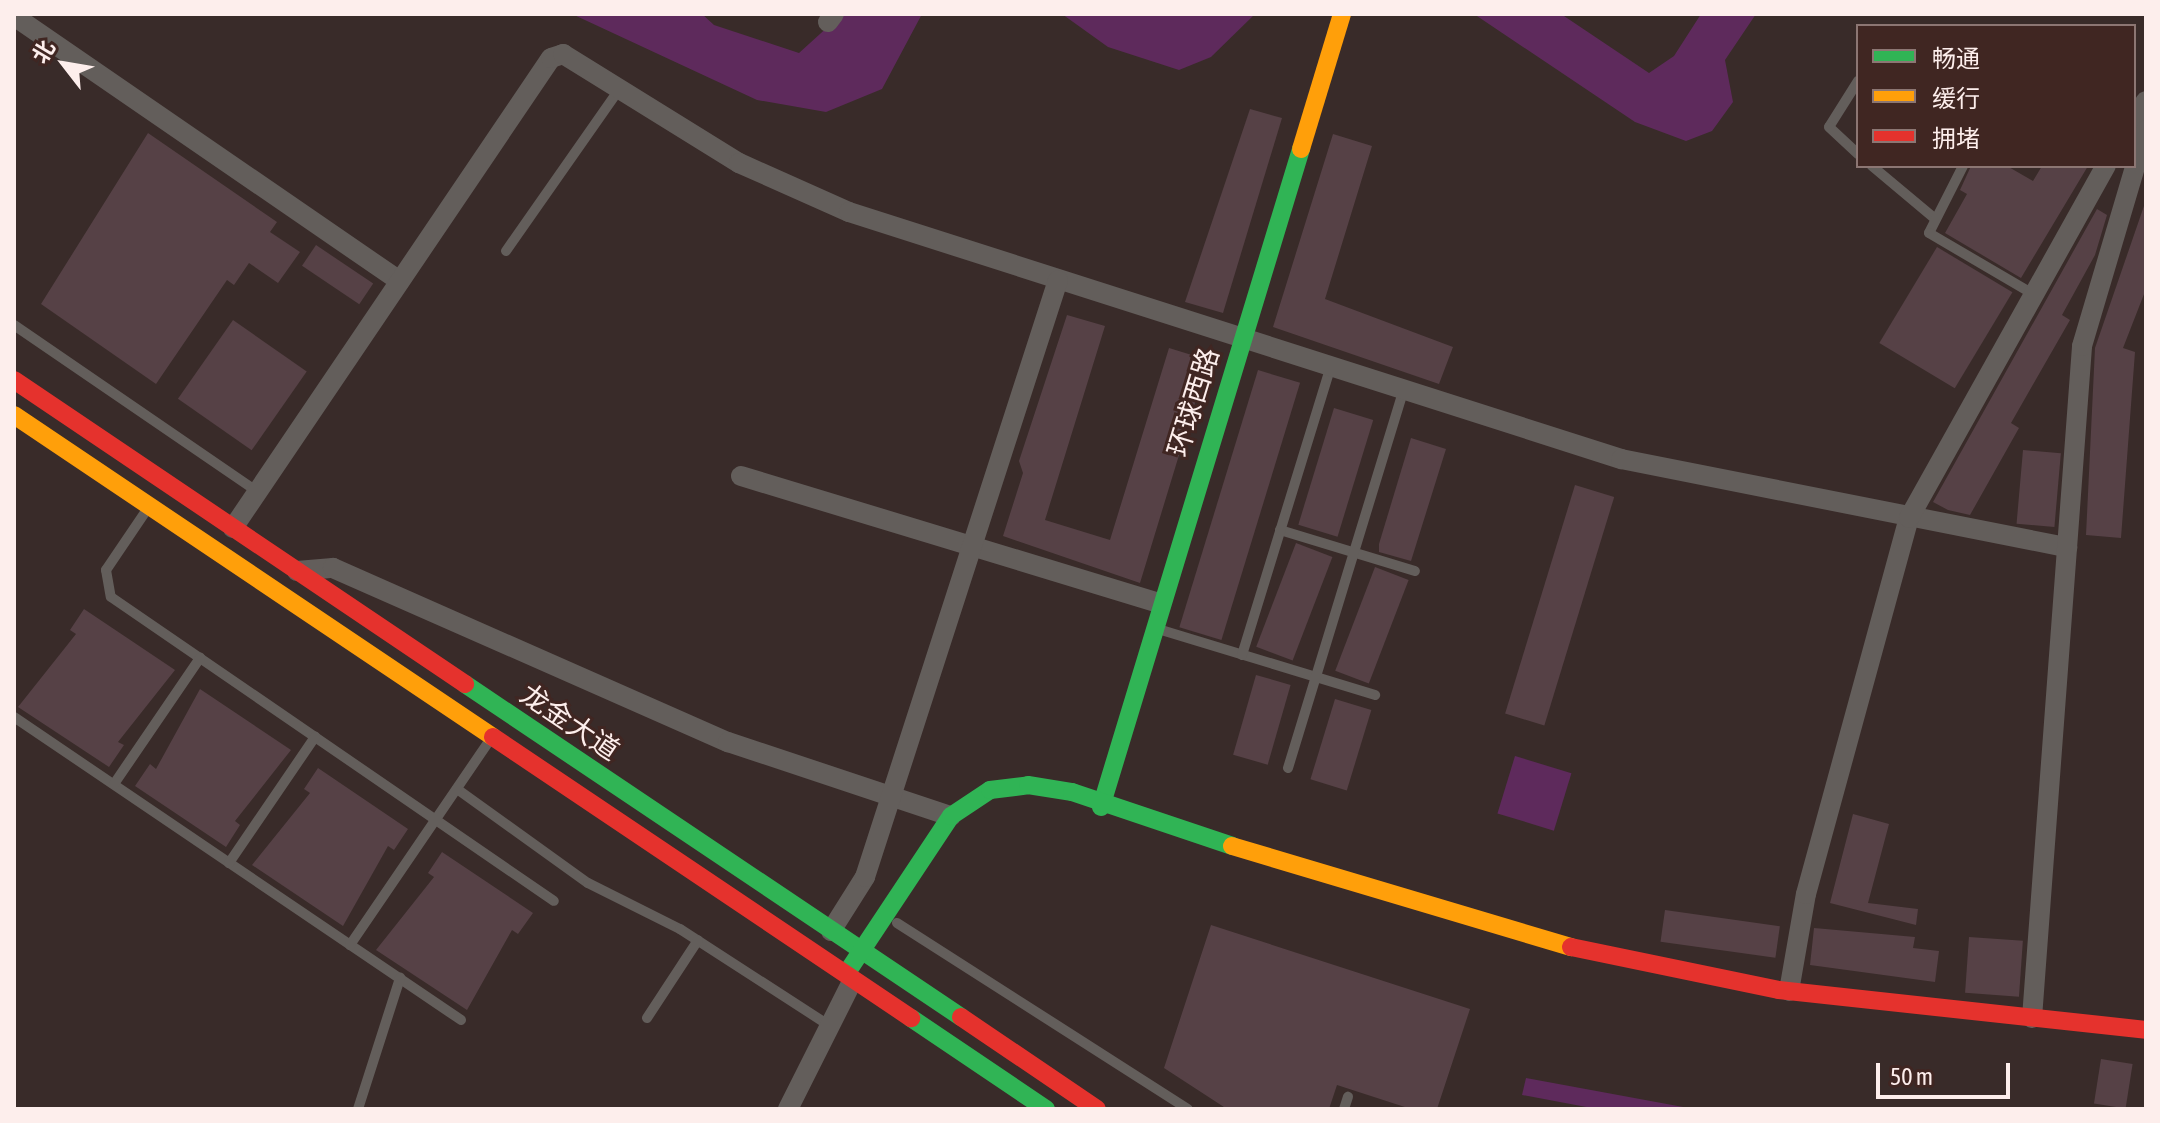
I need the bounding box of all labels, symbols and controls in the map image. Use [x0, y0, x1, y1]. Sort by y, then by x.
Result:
north arrow [24, 24, 104, 104]
legend [1856, 24, 2136, 168]
text: 北 [27, 36, 60, 68]
text: 畅通 [1932, 45, 1980, 72]
text: 缓行 [1932, 85, 1980, 112]
text: 拥堵 [1932, 125, 1980, 152]
street label: 环球西路 [1161, 344, 1225, 460]
street label: 龙金大道 [514, 677, 626, 767]
scale bar [1880, 1047, 2014, 1097]
text: 50 m [1890, 1063, 1933, 1090]

